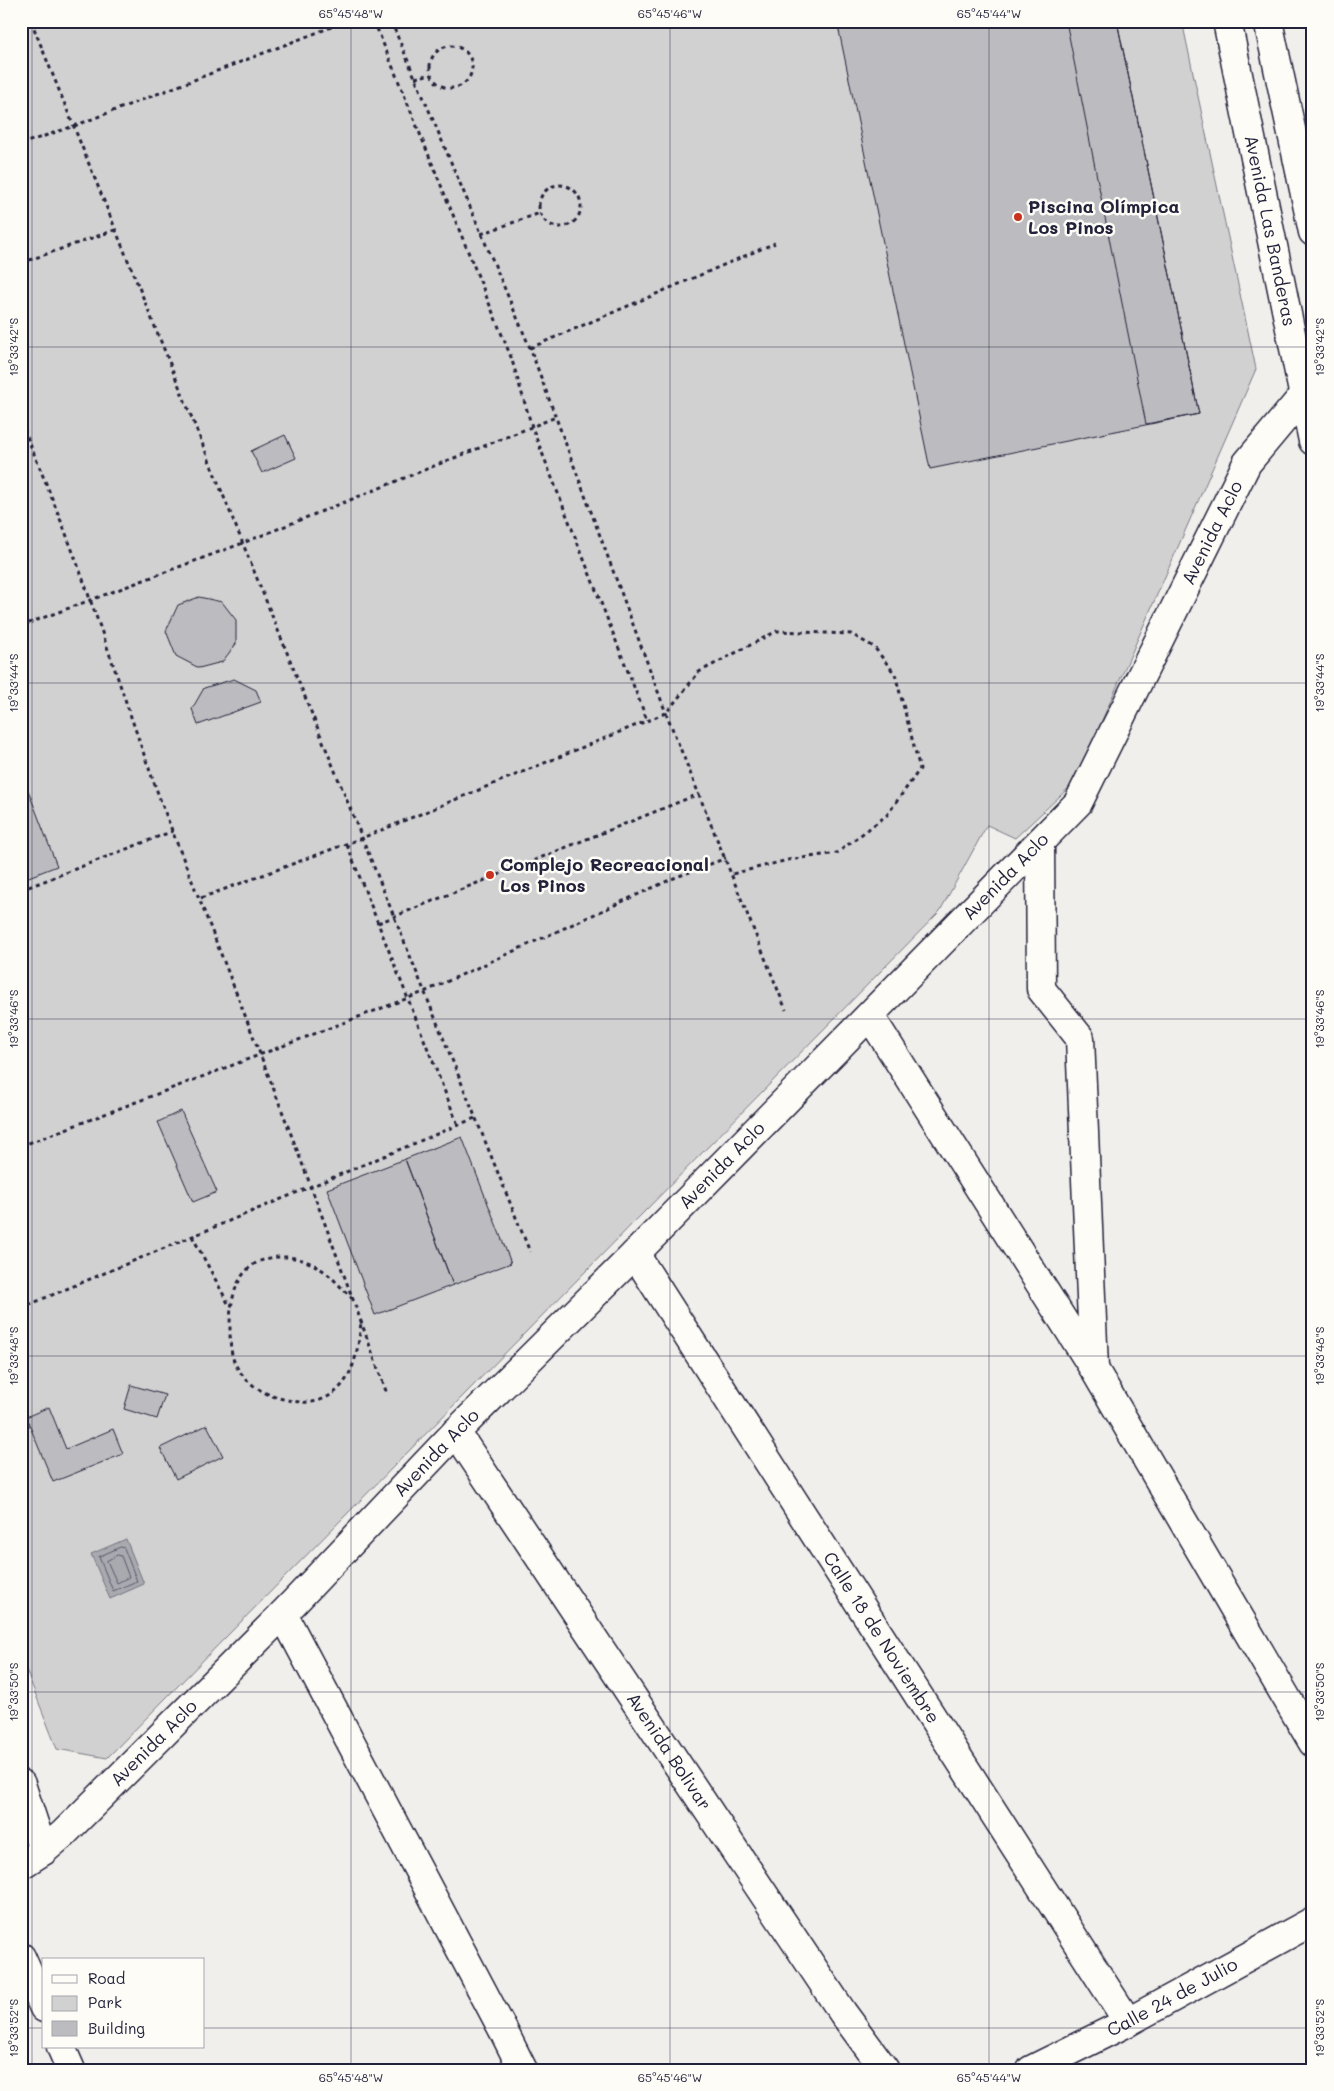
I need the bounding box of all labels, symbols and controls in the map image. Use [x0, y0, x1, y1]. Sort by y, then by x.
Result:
text: 65°45'48"W [319, 5, 383, 21]
text: 65°45'46"W [638, 5, 702, 21]
text: 65°45'44"W [957, 5, 1021, 21]
street label: Avenida Las Banderas [1240, 133, 1302, 328]
place label: Piscina Olímpica Los Pinos [1028, 194, 1179, 239]
marker: Piscina Olímpica Los Pinos [1012, 211, 1024, 223]
text: 19°33'42"S [5, 318, 21, 376]
text: 19°33'42"S [1311, 318, 1327, 376]
street label: Avenida Aclo [1175, 476, 1248, 588]
text: 19°33'44"S [5, 653, 21, 712]
text: 19°33'44"S [1311, 653, 1327, 712]
street label: Avenida Aclo [957, 827, 1054, 925]
place label: Complejo Recreacional Los Pinos [500, 852, 709, 897]
marker: Complejo Recreacional Los Pinos [484, 869, 496, 881]
text: 19°33'46"S [5, 989, 21, 1049]
text: 19°33'46"S [1311, 989, 1327, 1049]
street label: Avenida Aclo [673, 1116, 770, 1214]
text: 19°33'48"S [5, 1326, 21, 1386]
text: 19°33'48"S [1311, 1326, 1327, 1386]
street label: Avenida Aclo [388, 1403, 484, 1501]
street label: Calle 18 de Noviembre [818, 1547, 946, 1728]
text: 19°33'50"S [5, 1662, 21, 1722]
text: 19°33'50"S [1311, 1662, 1327, 1722]
street label: Avenida Bolivar [622, 1687, 718, 1815]
street label: Avenida Aclo [105, 1693, 202, 1791]
street label: Calle 24 de Julio [1103, 1951, 1242, 2042]
legend [42, 1958, 205, 2048]
text: Road [88, 1968, 125, 1988]
text: Park [88, 1992, 122, 2012]
text: 19°33'52"S [5, 1999, 21, 2057]
text: 19°33'52"S [1311, 1999, 1327, 2057]
text: Building [88, 2018, 145, 2038]
text: 65°45'48"W [319, 2069, 383, 2085]
text: 65°45'46"W [638, 2069, 702, 2085]
text: 65°45'44"W [957, 2069, 1021, 2085]

